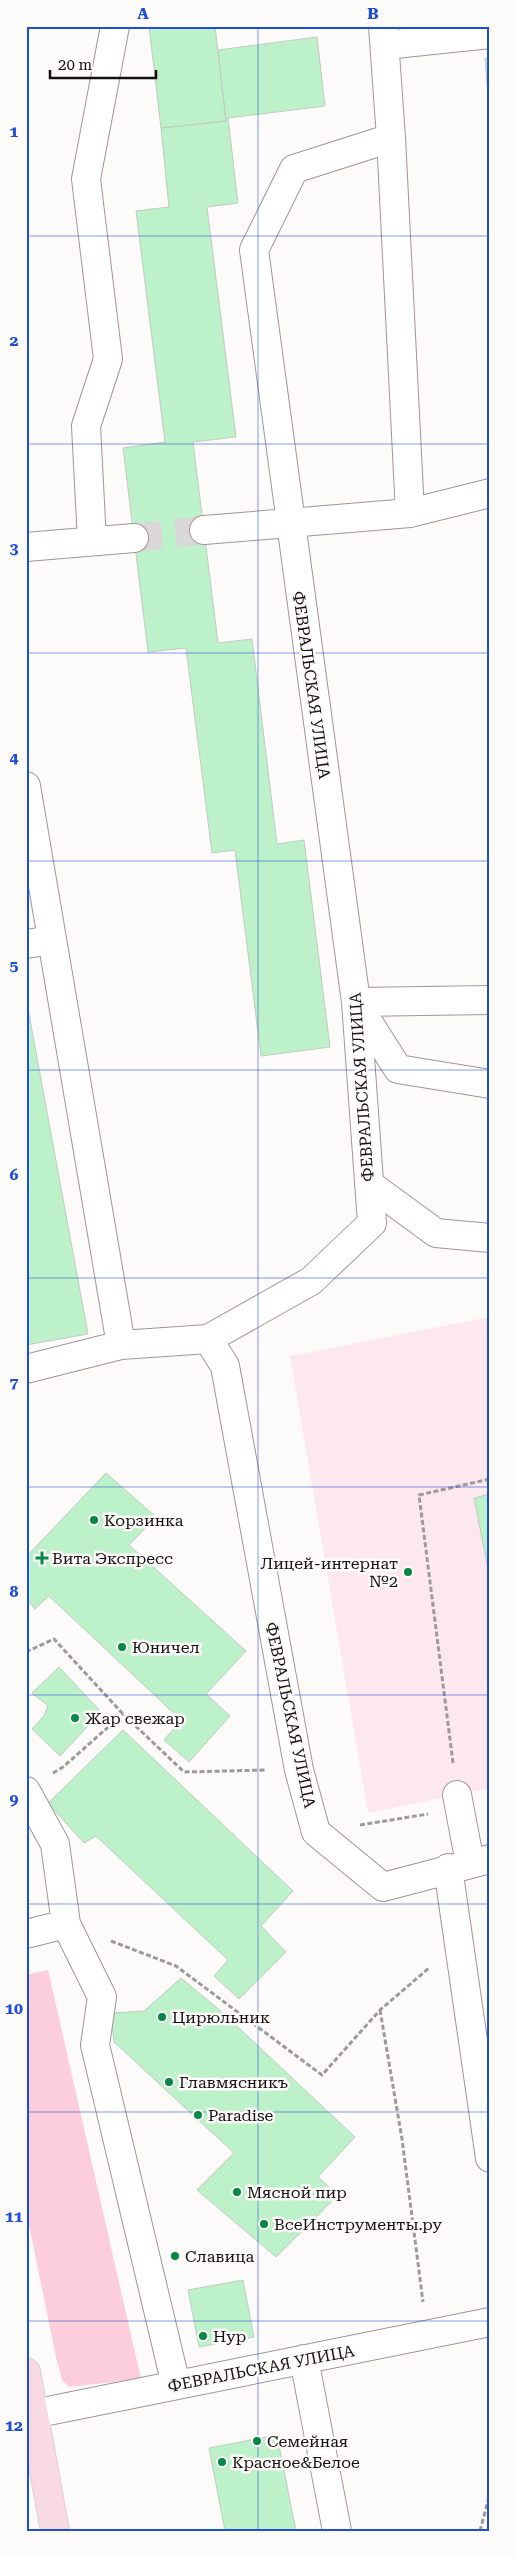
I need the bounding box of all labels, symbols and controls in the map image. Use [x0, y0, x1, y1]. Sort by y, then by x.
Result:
text: A [137, 4, 149, 23]
text: B [367, 4, 379, 23]
scale bar [50, 48, 156, 80]
text: 20 m [58, 56, 93, 74]
text: 1 [10, 122, 19, 141]
text: 2 [10, 331, 19, 350]
text: 3 [10, 539, 19, 558]
street label: ФЕВРАЛЬСКАЯ УЛИЦА [289, 590, 334, 781]
text: 4 [10, 748, 19, 767]
text: 5 [10, 956, 19, 975]
street label: ФЕВРАЛЬСКАЯ УЛИЦА [345, 991, 378, 1182]
text: 6 [10, 1165, 19, 1184]
text: 7 [10, 1373, 19, 1392]
place label: Корзинка [104, 1511, 184, 1530]
marker: Корзинка [88, 1514, 100, 1526]
place label: Вита Экспресс [52, 1549, 173, 1568]
marker: Вита Экспресс [36, 1552, 48, 1564]
place label: Лицей-интернат №2 [260, 1554, 398, 1591]
marker: Лицей-интернат №2 [402, 1566, 414, 1578]
text: 8 [10, 1582, 19, 1601]
street label: ФЕВРАЛЬСКАЯ УЛИЦА [262, 1620, 320, 1811]
place label: Юничел [132, 1638, 200, 1657]
marker: Юничел [116, 1641, 128, 1653]
place label: Жар свежар [85, 1709, 185, 1728]
marker: Жар свежар [69, 1712, 81, 1724]
text: 9 [10, 1790, 19, 1809]
text: 10 [5, 1999, 23, 2018]
place label: Цирюльник [172, 2008, 270, 2027]
marker: Цирюльник [156, 2011, 168, 2023]
place label: Главмясникъ [179, 2073, 288, 2092]
marker: Главмясникъ [163, 2076, 175, 2088]
place label: Paradise [208, 2106, 273, 2125]
marker: Paradise [192, 2109, 204, 2121]
place label: Мясной пир [247, 2183, 347, 2202]
marker: Мясной пир [231, 2186, 243, 2198]
text: 11 [5, 2207, 23, 2226]
place label: ВсеИнструменты.ру [274, 2215, 442, 2234]
marker: ВсеИнструменты.ру [258, 2218, 270, 2230]
place label: Славица [185, 2247, 254, 2266]
marker: Славица [169, 2250, 181, 2262]
place label: Нур [213, 2327, 246, 2346]
marker: Нур [197, 2330, 209, 2342]
street label: ФЕВРАЛЬСКАЯ УЛИЦА [166, 2341, 357, 2396]
text: 12 [5, 2416, 23, 2435]
place label: Семейная [267, 2432, 348, 2451]
marker: Семейная [251, 2435, 263, 2447]
place label: Красное&Белое [232, 2453, 360, 2472]
marker: Красное&Белое [216, 2456, 228, 2468]

